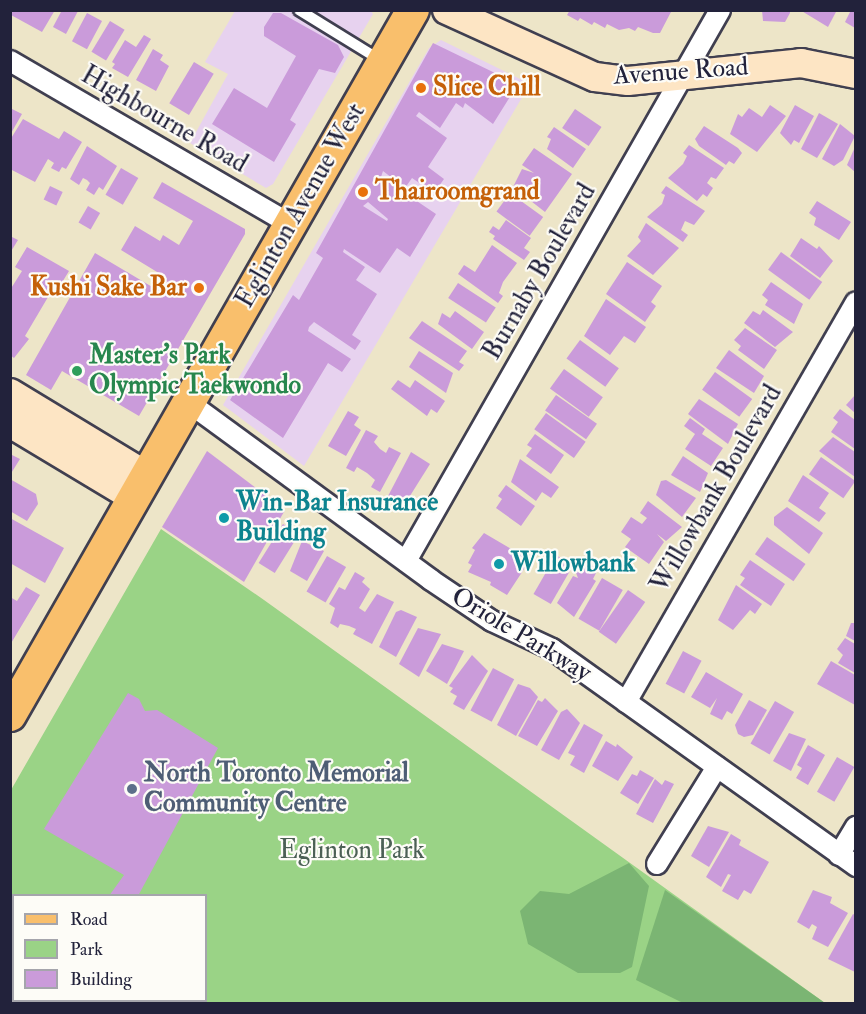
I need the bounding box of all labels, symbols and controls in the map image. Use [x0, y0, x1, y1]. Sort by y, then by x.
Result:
street label: Avenue Road [613, 52, 749, 92]
street label: Highbourne Road [75, 60, 253, 180]
place label: Slice Chill [433, 72, 541, 104]
marker: Slice Chill [414, 81, 428, 95]
street label: Eglinton Avenue West [230, 98, 372, 314]
place label: Thairoomgrand [375, 176, 540, 208]
street label: Burnaby Boulevard [477, 178, 603, 366]
marker: Thairoomgrand [356, 185, 370, 199]
place label: Kushi Sake Bar [30, 272, 187, 304]
marker: Kushi Sake Bar [192, 281, 206, 295]
place label: Master’s Park Olympic Taekwondo [89, 340, 301, 402]
marker: Master’s Park Olympic Taekwondo [70, 364, 84, 378]
street label: Willowbank Boulevard [645, 380, 789, 598]
place label: Win-Bar Insurance Building [236, 487, 438, 548]
marker: Win-Bar Insurance Building [217, 511, 231, 525]
place label: Willowbank [511, 548, 635, 580]
marker: Willowbank [492, 557, 506, 571]
street label: Oriole Parkway [445, 581, 597, 689]
place label: North Toronto Memorial Community Centre [144, 758, 409, 820]
marker: North Toronto Memorial Community Centre [125, 782, 139, 796]
park label: Eglinton Park [279, 835, 425, 867]
legend [12, 894, 207, 1002]
text: Road [70, 908, 108, 931]
text: Park [70, 938, 103, 961]
text: Building [70, 968, 132, 991]

